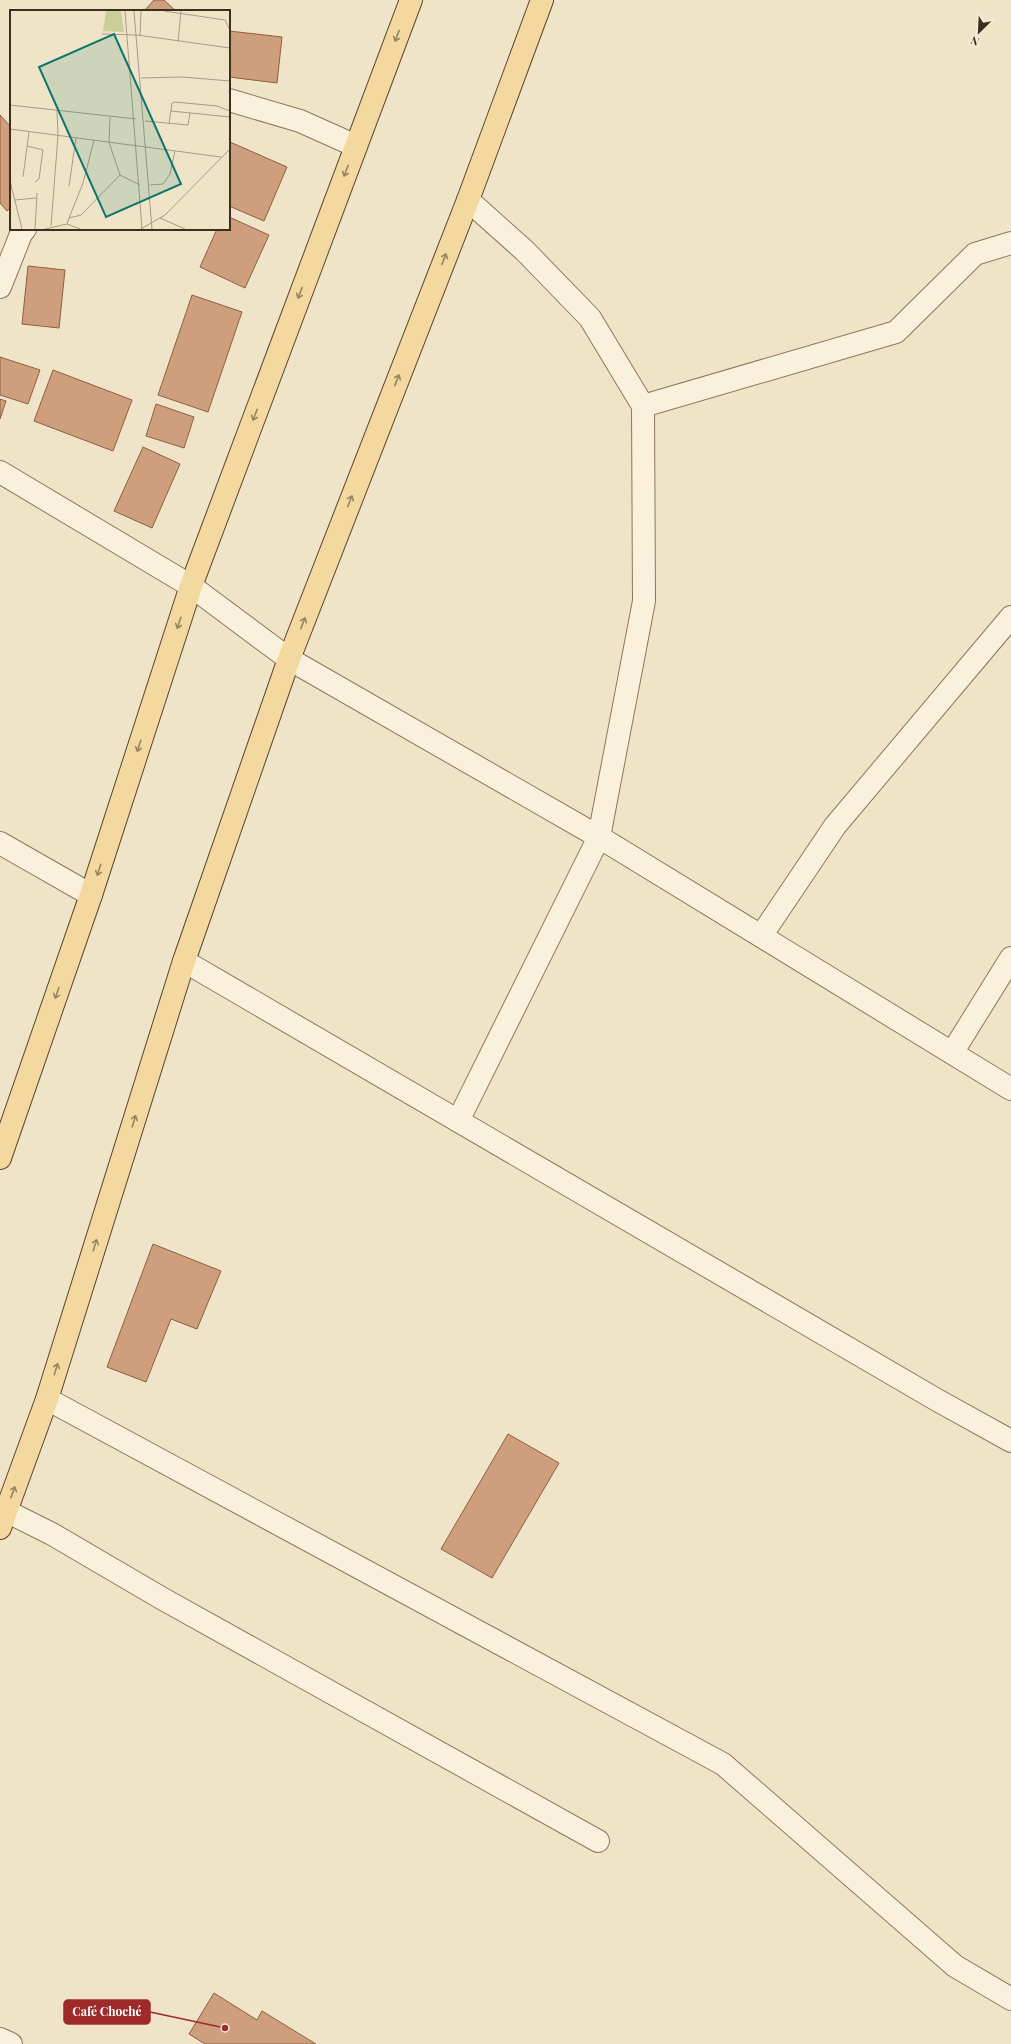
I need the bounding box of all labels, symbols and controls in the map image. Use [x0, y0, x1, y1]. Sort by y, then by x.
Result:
inset map [10, 10, 230, 230]
north arrow [959, 12, 999, 52]
one-way arrow [392, 30, 400, 42]
text: N [968, 33, 981, 50]
one-way arrow [342, 165, 350, 177]
one-way arrow [441, 254, 449, 266]
one-way arrow [296, 287, 304, 299]
one-way arrow [394, 375, 402, 387]
one-way arrow [250, 408, 258, 420]
one-way arrow [346, 496, 354, 508]
one-way arrow [175, 616, 182, 629]
one-way arrow [299, 617, 307, 629]
one-way arrow [135, 740, 142, 753]
one-way arrow [94, 864, 102, 876]
one-way arrow [52, 987, 60, 999]
one-way arrow [131, 1115, 138, 1128]
one-way arrow [92, 1239, 99, 1252]
one-way arrow [53, 1363, 60, 1376]
one-way arrow [10, 1486, 18, 1498]
callout: Café Choché [64, 2000, 150, 2024]
text: Café Choché [72, 2003, 142, 2019]

